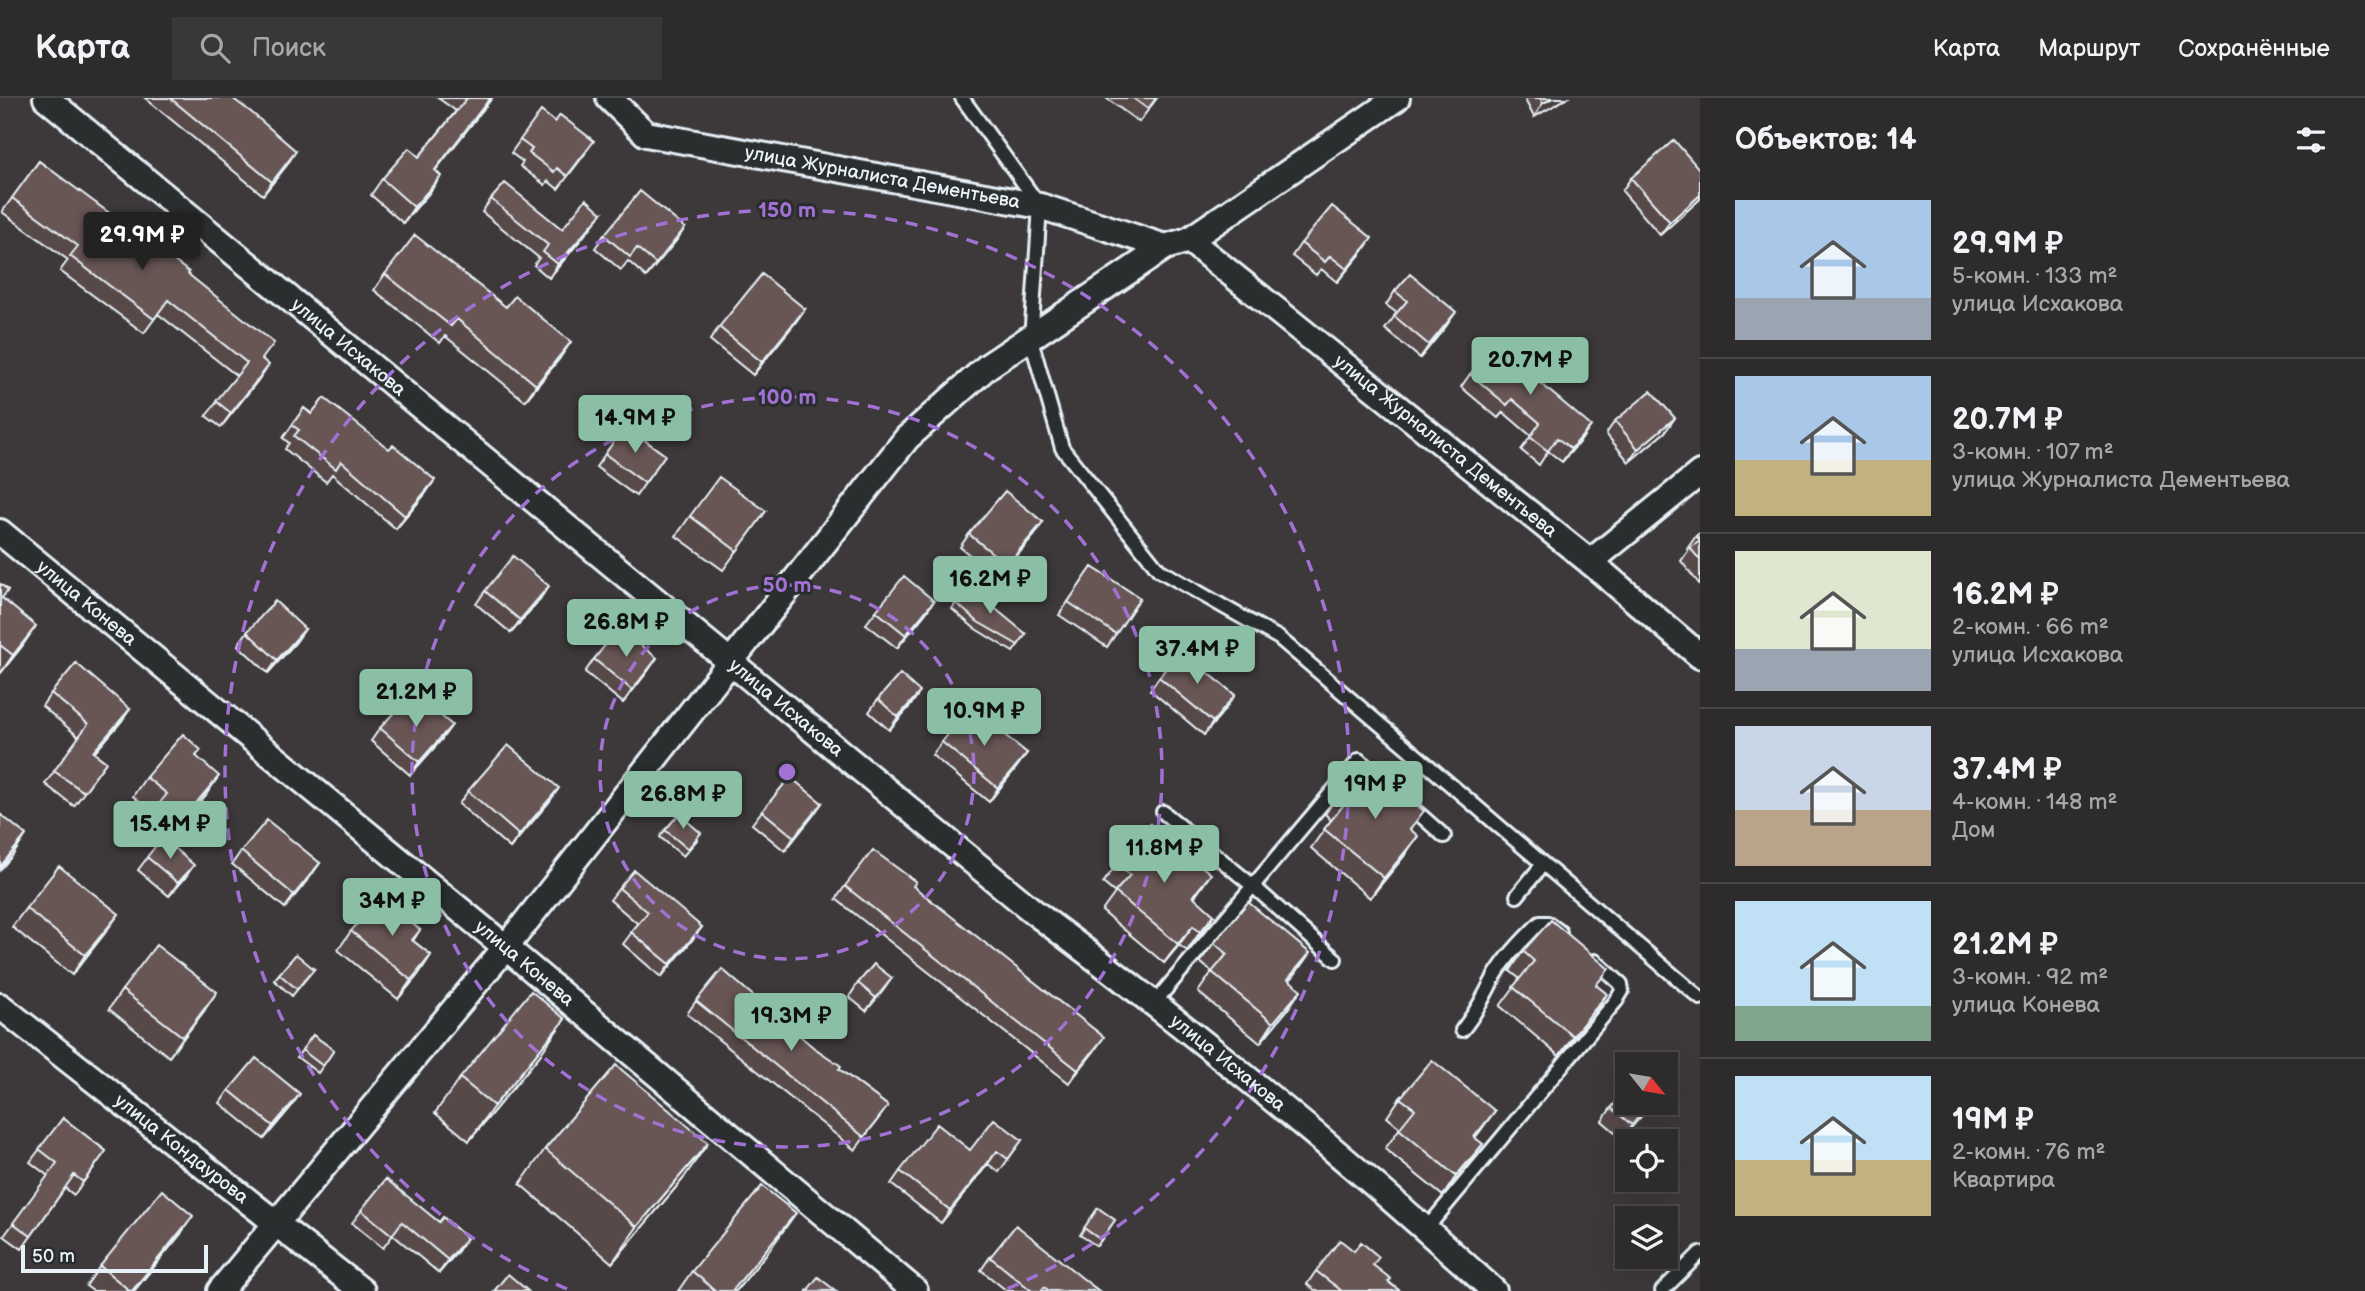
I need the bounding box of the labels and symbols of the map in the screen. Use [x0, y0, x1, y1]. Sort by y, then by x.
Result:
street label: улица Журналиста Дементьева [743, 141, 1022, 214]
text: 150 m [758, 198, 816, 223]
pin: 29.9M ₽ [77, 212, 207, 272]
street label: улица Исхакова [287, 293, 411, 401]
pin: 20.7M ₽ [1465, 338, 1595, 397]
street label: улица Журналиста Дементьева [1329, 350, 1562, 542]
text: 100 m [758, 385, 816, 410]
pin: 14.9M ₽ [570, 396, 700, 455]
street label: улица Конева [32, 555, 141, 651]
pin: 16.2M ₽ [925, 556, 1055, 616]
text: 50 m [763, 573, 811, 598]
pin: 26.8M ₽ [561, 600, 691, 659]
pin: 37.4M ₽ [1132, 626, 1262, 686]
street label: улица Исхакова [724, 654, 848, 762]
pin: 21.2M ₽ [351, 670, 481, 729]
pin: 10.9M ₽ [919, 688, 1049, 748]
centre of rings [775, 760, 799, 784]
pin: 19M ₽ [1326, 762, 1424, 821]
pin: 26.8M ₽ [618, 772, 748, 831]
pin: 15.4M ₽ [105, 802, 235, 861]
pin: 11.8M ₽ [1099, 826, 1229, 885]
pin: 34M ₽ [343, 878, 441, 938]
street label: улица Конева [470, 915, 579, 1011]
pin: 19.3M ₽ [726, 993, 856, 1053]
street label: улица Исхакова [1166, 1010, 1290, 1116]
north arrow [1615, 1052, 1678, 1115]
street label: улица Кондаурова [110, 1089, 253, 1209]
scale bar [21, 1242, 208, 1274]

